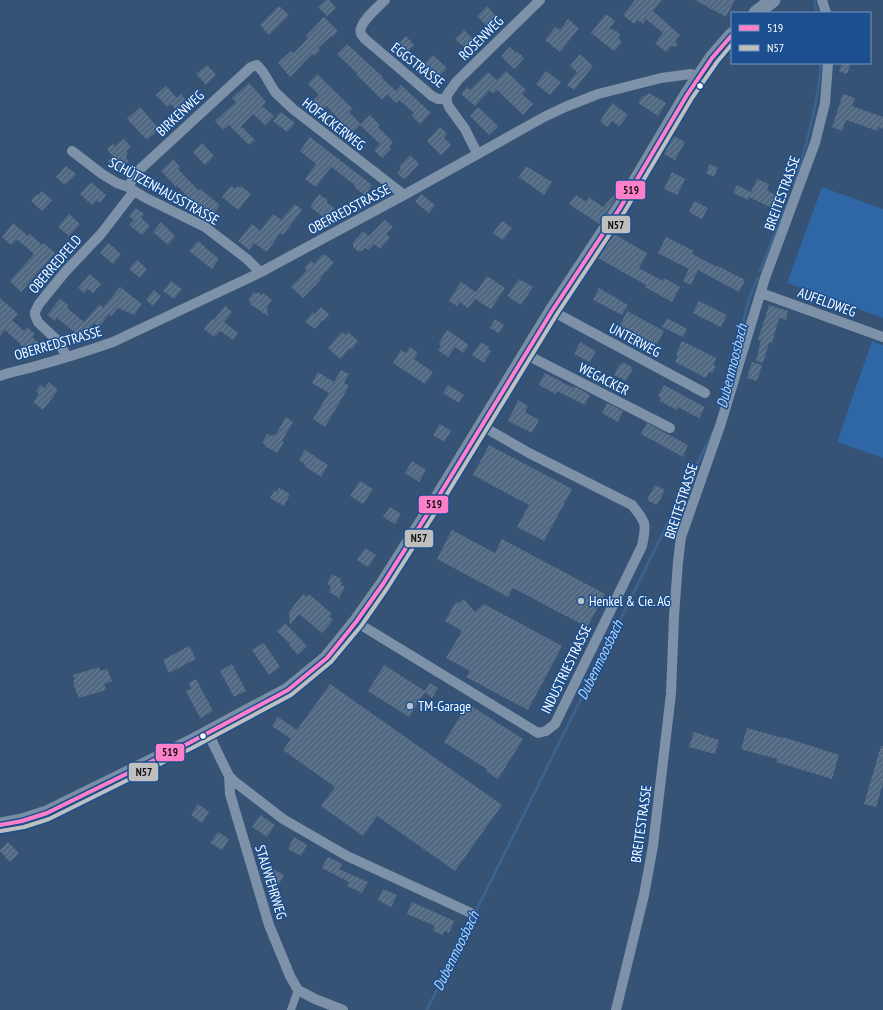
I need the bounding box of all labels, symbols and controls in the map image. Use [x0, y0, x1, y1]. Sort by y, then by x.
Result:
street label: ROSENWEG [455, 12, 507, 64]
legend [731, 12, 871, 64]
text: 519 [767, 20, 783, 35]
street label: EGGSTRASSE [388, 39, 448, 91]
text: N57 [767, 40, 784, 55]
unlabelled marker [695, 81, 705, 91]
street label: BIRKENWEG [152, 86, 208, 140]
street label: HOFACKERWEG [299, 94, 369, 154]
street label: SCHÜTZENHAUSSTRASSE [106, 153, 222, 229]
street label: BREITESTRASSE [760, 153, 804, 233]
street label: OBERREDSTRASSE [305, 180, 393, 238]
line badge: 519 [615, 180, 646, 200]
text: 519 [623, 183, 639, 197]
line badge: N57 [601, 215, 631, 234]
text: N57 [608, 218, 624, 232]
street label: OBERREDFELD [25, 231, 85, 297]
street label: AUFELDWEG [795, 283, 859, 321]
street label: UNTERWEG [606, 319, 664, 361]
water label: Dubenmoosbach [712, 321, 751, 410]
street label: OBERREDSTRASSE [12, 322, 104, 364]
street label: WEGACKER [576, 359, 633, 400]
street label: BREITESTRASSE [660, 461, 702, 541]
line badge: 519 [418, 495, 449, 514]
text: 519 [426, 497, 442, 511]
line badge: N57 [404, 529, 434, 548]
text: N57 [411, 531, 427, 545]
place label: Henkel & Cie. AG [589, 592, 671, 610]
marker: Henkel & Cie. AG [576, 596, 586, 606]
water label: Dubenmoosbach [572, 616, 628, 703]
street label: INDUSTRIESTRASSE [537, 621, 595, 717]
place label: TM-Garage [418, 697, 471, 715]
marker: TM-Garage [405, 701, 415, 711]
unlabelled marker [198, 731, 208, 741]
line badge: 519 [155, 743, 185, 762]
text: 519 [162, 745, 178, 759]
line badge: N57 [128, 762, 159, 782]
text: N57 [136, 765, 152, 779]
street label: BREITESTRASSE [627, 784, 655, 864]
street label: STAUWEHRWEG [251, 843, 291, 922]
water label: Dubenmoosbach [428, 907, 484, 994]

